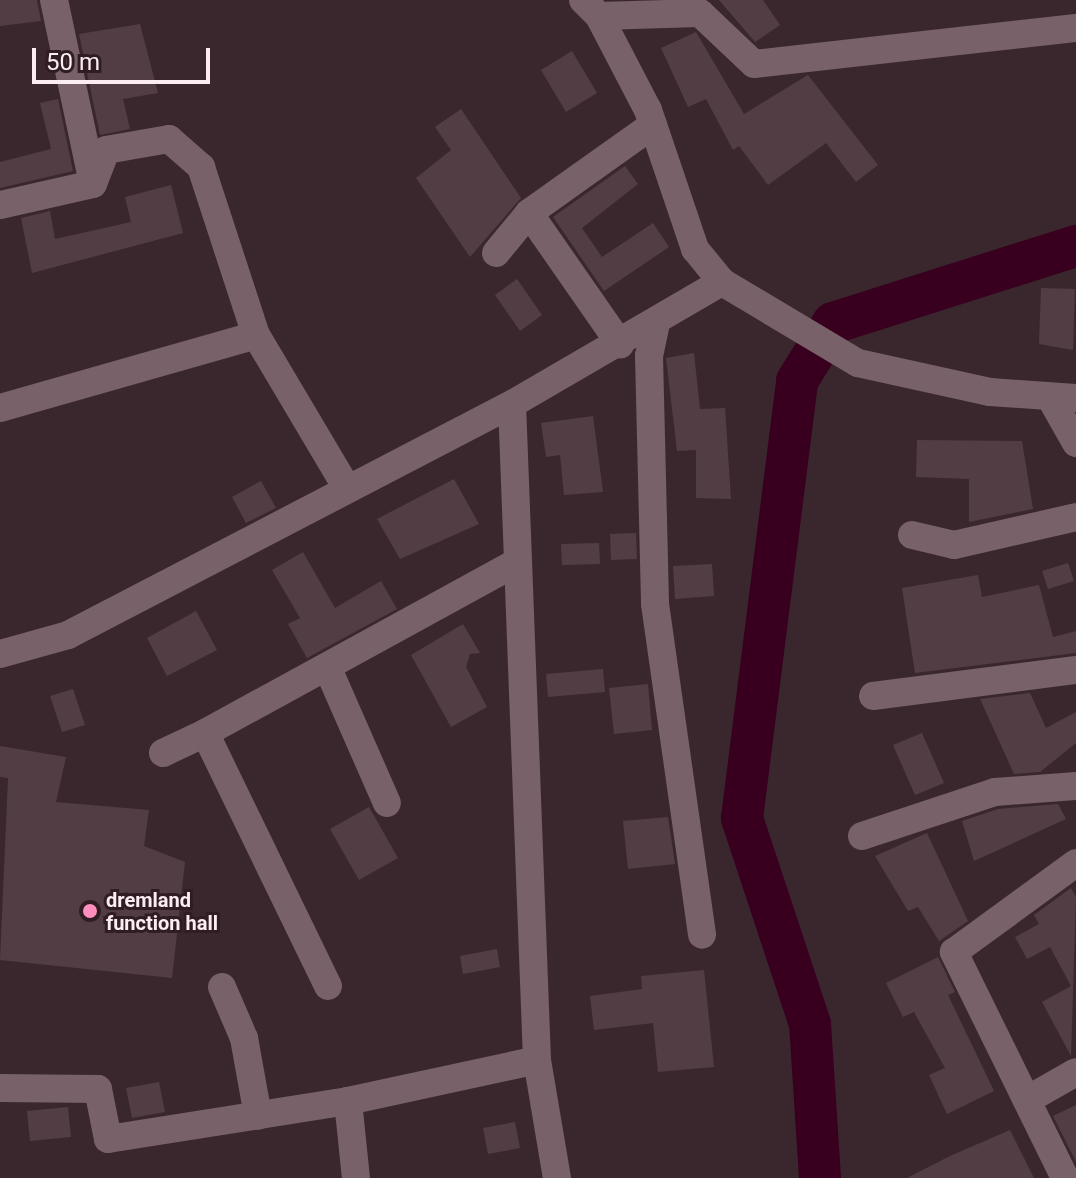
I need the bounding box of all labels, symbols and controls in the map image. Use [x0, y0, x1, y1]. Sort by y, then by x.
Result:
scale bar [36, 32, 214, 82]
text: 50 m [46, 48, 100, 76]
place label: dremland function hall [106, 888, 218, 935]
marker: dremland function hall [81, 902, 99, 920]

